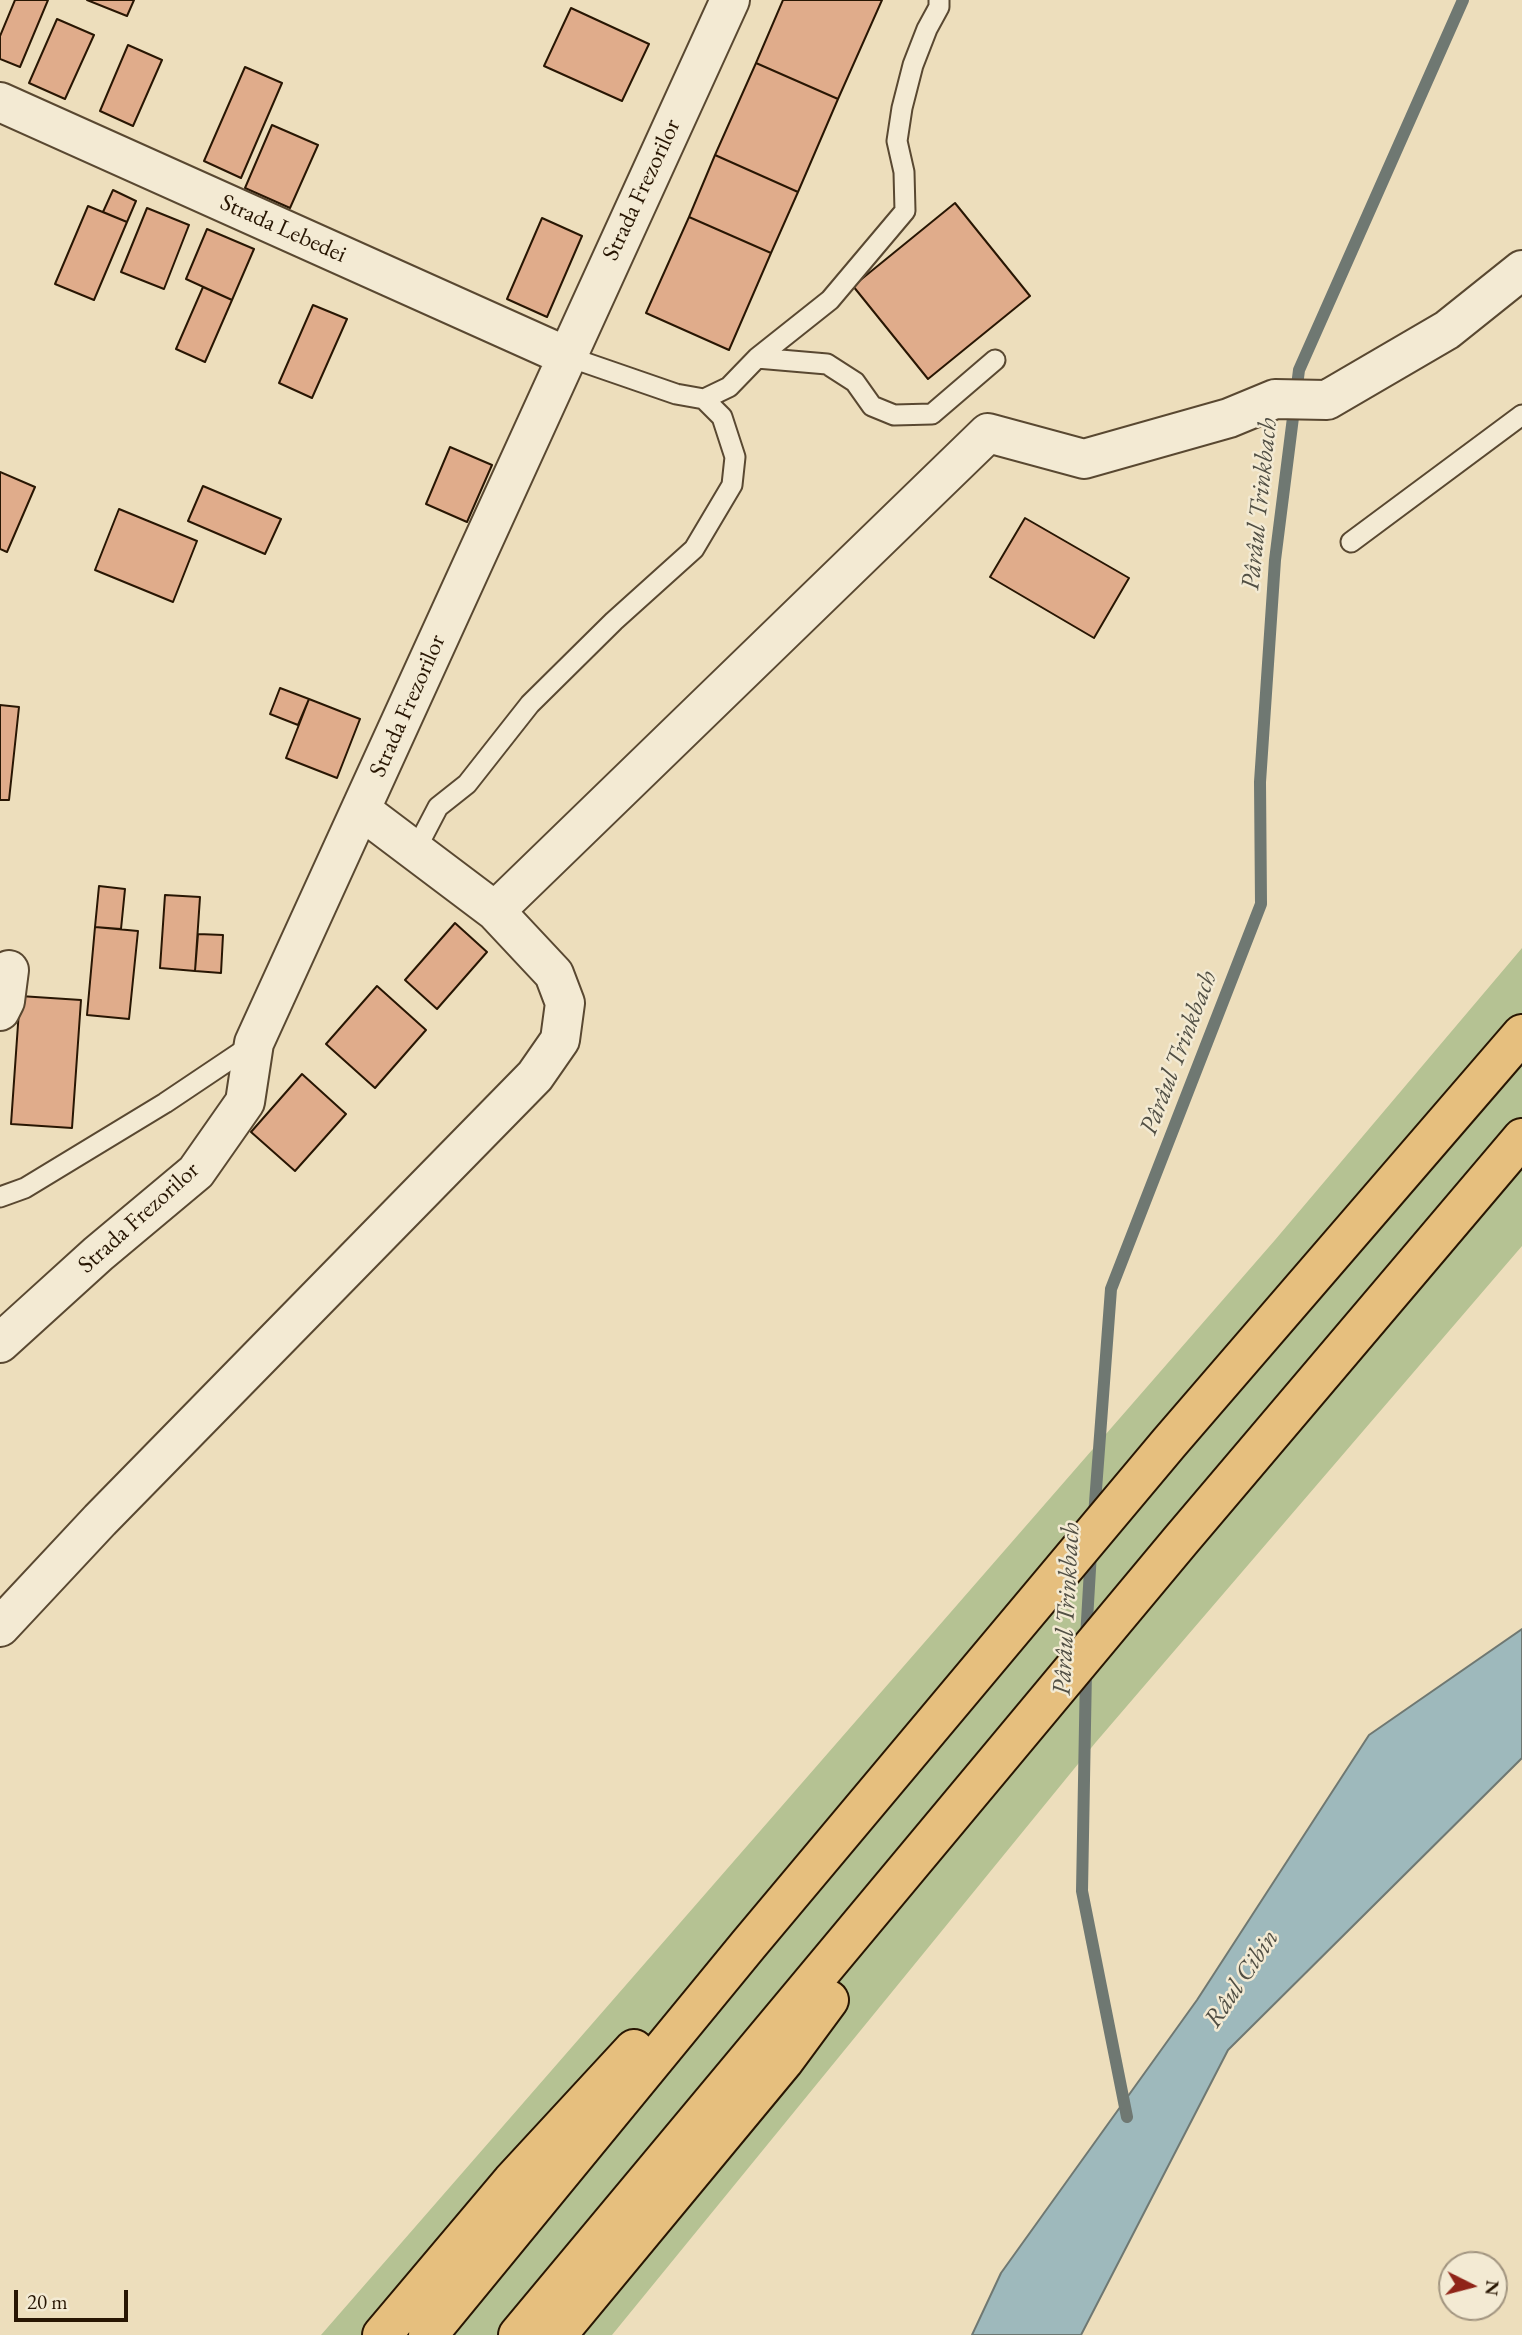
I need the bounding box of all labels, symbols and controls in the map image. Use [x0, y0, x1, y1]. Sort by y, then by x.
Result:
street label: Strada Frezorilor [597, 115, 687, 265]
street label: Strada Lebedei [215, 188, 351, 270]
water label: Pârâul Trinkbach [1235, 416, 1285, 592]
street label: Strada Frezorilor [364, 630, 452, 782]
water label: Pârâul Trinkbach [1133, 967, 1225, 1139]
street label: Strada Frezorilor [73, 1156, 205, 1280]
water label: Pârâul Trinkbach [1047, 1522, 1087, 1696]
water label: Râul Cibin [1198, 1924, 1286, 2034]
north arrow [1438, 2251, 1508, 2321]
scale bar [18, 2276, 131, 2320]
text: N [1479, 2279, 1506, 2297]
text: 20 m [27, 2288, 68, 2315]

